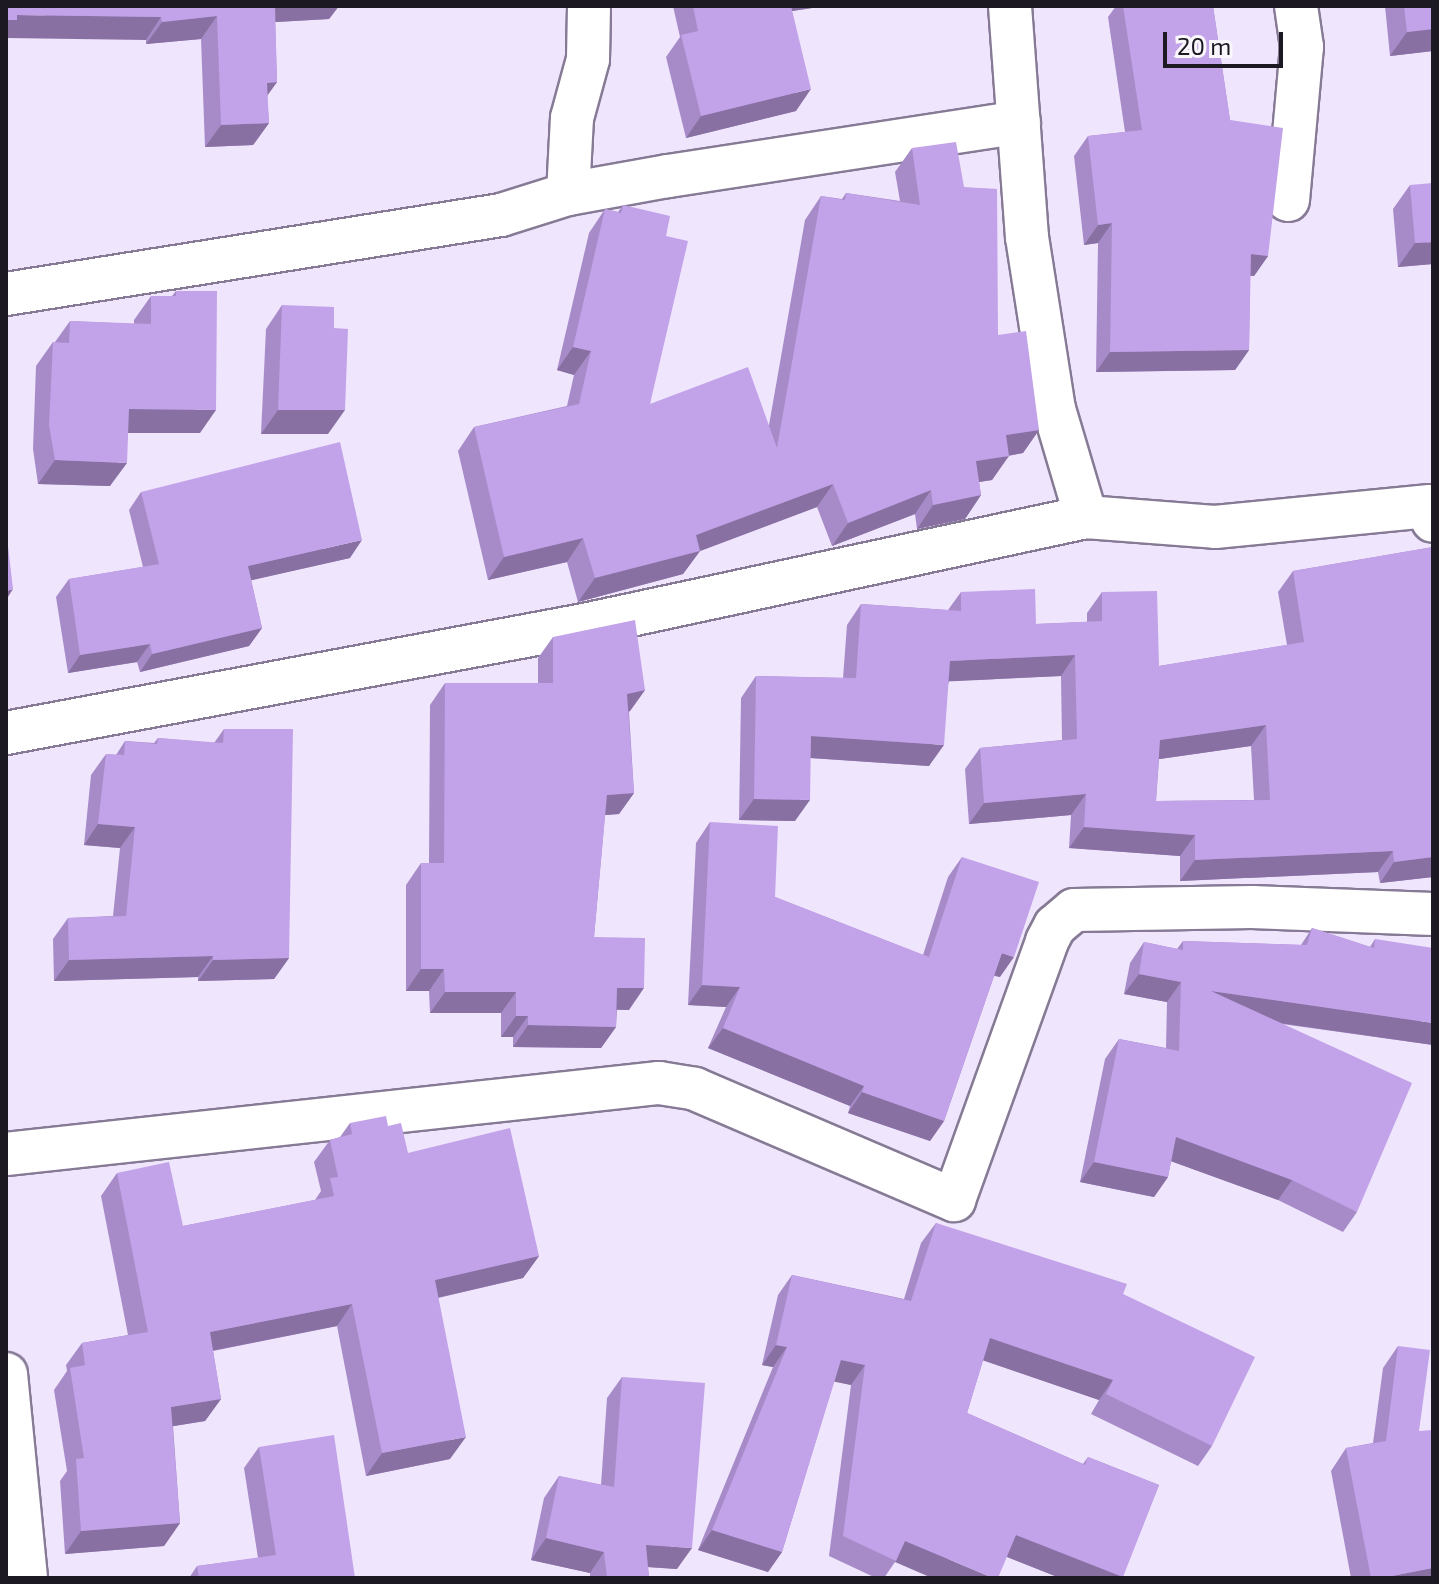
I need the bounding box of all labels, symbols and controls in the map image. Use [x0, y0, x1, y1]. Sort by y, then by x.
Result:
scale bar [1167, 16, 1287, 66]
text: 20 m [1177, 31, 1231, 60]

